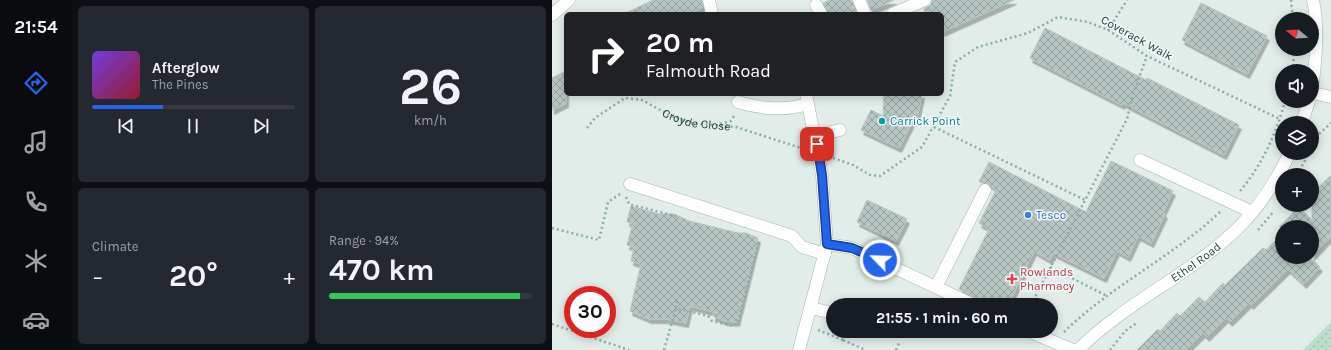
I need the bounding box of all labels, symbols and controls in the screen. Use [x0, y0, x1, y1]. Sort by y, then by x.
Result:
north arrow [1275, 12, 1319, 56]
map controls [1275, 12, 1319, 264]
street label: Coverack Walk [1099, 13, 1176, 64]
text: 21:54 [14, 16, 58, 38]
text: 20 m [646, 26, 714, 59]
icon: right [580, 28, 632, 80]
text: 26 [399, 56, 462, 117]
text: Afterglow [152, 59, 220, 77]
text: Falmouth Road [646, 60, 771, 82]
button: sound [1275, 64, 1319, 108]
icon: directions [22, 69, 50, 97]
text: The Pines [152, 77, 209, 92]
street label: Croyde Close [660, 106, 731, 133]
text: km/h [414, 113, 447, 128]
place label: Carrick Point [890, 114, 961, 128]
icon: previous [115, 115, 137, 137]
icon: pause [182, 115, 204, 137]
icon: next [250, 115, 272, 137]
marker: Carrick Point [877, 116, 887, 126]
button: layers [1275, 116, 1319, 160]
pin [800, 127, 834, 161]
icon: music [22, 128, 50, 156]
icon: arrive [806, 133, 828, 155]
button: + [1275, 168, 1319, 212]
icon: phone [22, 188, 50, 216]
place label: Tesco [1036, 208, 1066, 222]
marker: Tesco [1023, 210, 1033, 220]
button: − [1275, 220, 1319, 264]
text: Range · 94% [329, 233, 399, 248]
text: Climate [92, 239, 138, 254]
position arrow [859, 239, 901, 281]
street label: Ethel Road [1168, 239, 1224, 285]
icon: climate [22, 247, 50, 275]
text: 470 km [329, 252, 435, 288]
text: 20° [169, 258, 218, 294]
text: − [92, 264, 104, 290]
text: + [283, 264, 295, 290]
place label: Rowlands Pharmacy [1020, 265, 1075, 293]
marker: Rowlands Pharmacy [1007, 274, 1017, 284]
speed limit sign: 30 [564, 286, 616, 338]
icon: car [22, 306, 50, 334]
text: 21:55 · 1 min · 60 m [876, 309, 1008, 327]

